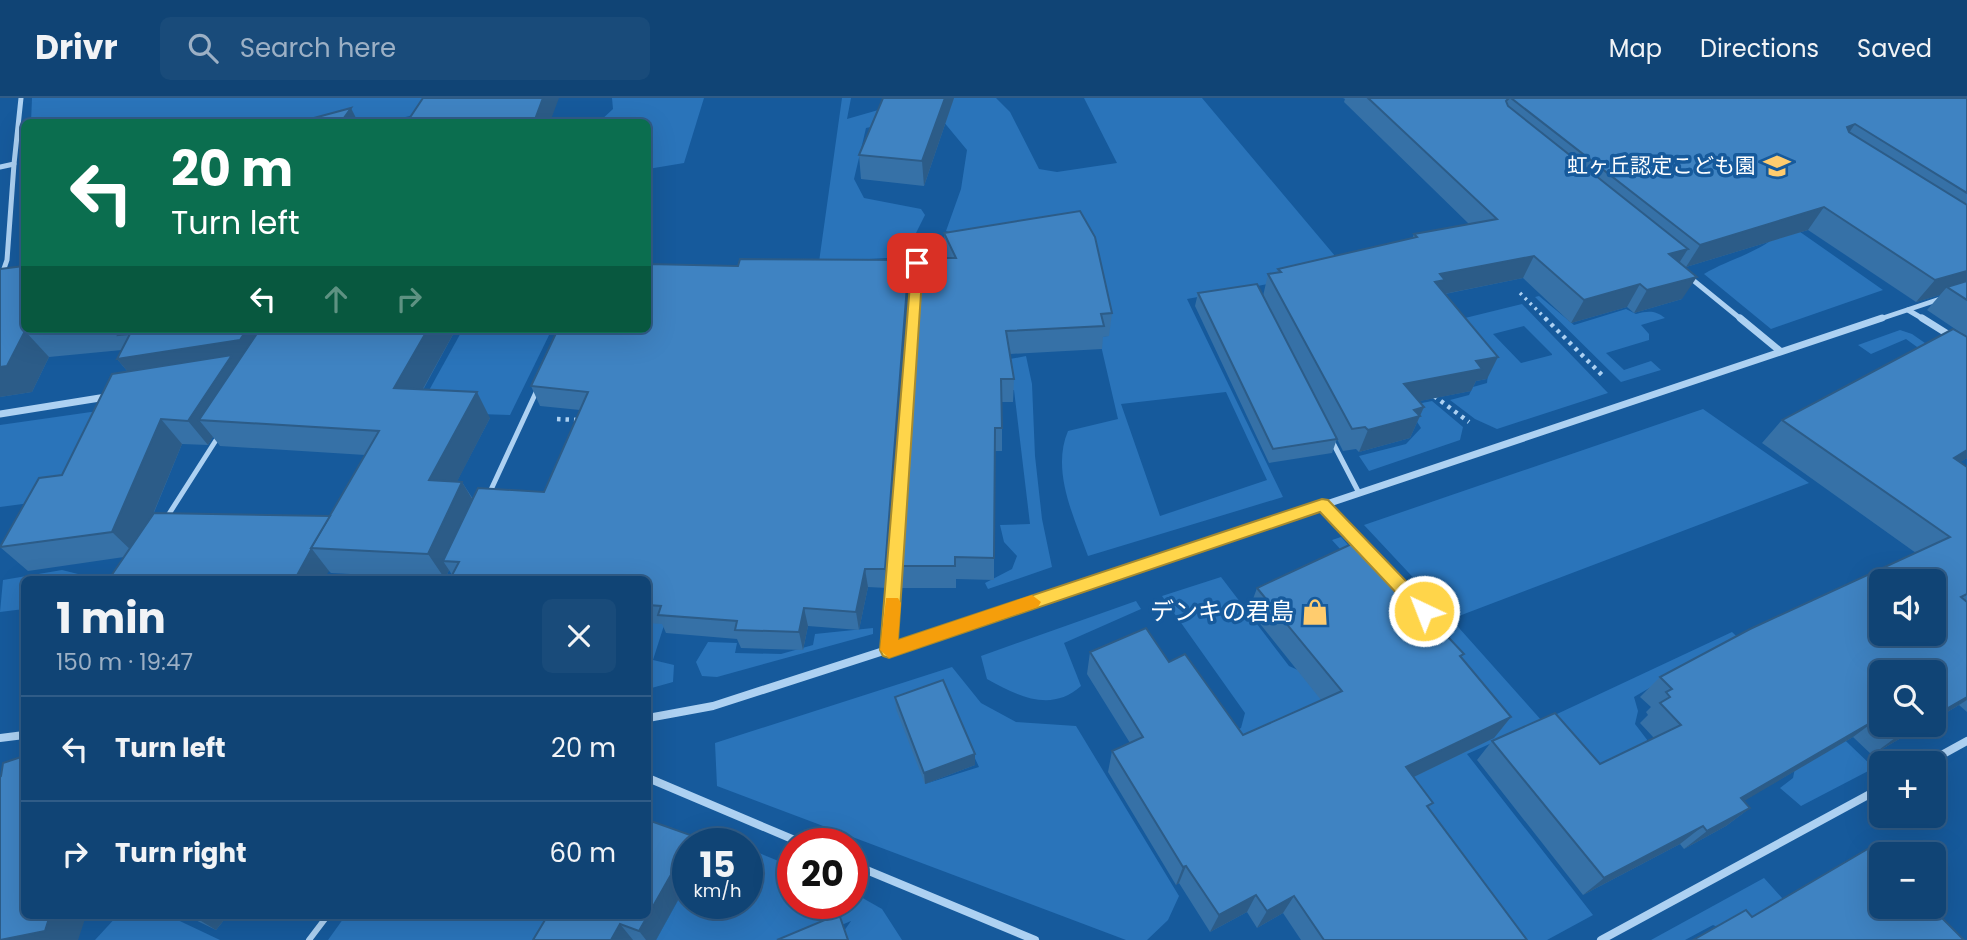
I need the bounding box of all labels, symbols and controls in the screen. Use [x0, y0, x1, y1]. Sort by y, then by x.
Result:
search box [160, 17, 650, 80]
text: Drivr [35, 24, 118, 71]
icon: search [184, 29, 222, 67]
text: Search here [240, 30, 396, 66]
text: Map [1609, 32, 1662, 65]
text: Directions [1700, 32, 1819, 65]
text: Saved [1857, 32, 1932, 65]
text: 20 m [171, 135, 293, 203]
icon: left [56, 147, 147, 238]
place label: 虹ヶ丘認定こども園 [1567, 151, 1756, 180]
school or university icon: 虹ヶ丘認定こども園 [1762, 151, 1792, 181]
text: Turn left [171, 200, 300, 245]
pin [887, 233, 947, 293]
icon: arrive [898, 244, 936, 282]
icon: left [244, 280, 282, 318]
icon: ahead [317, 280, 355, 318]
icon: right [390, 280, 428, 318]
map controls [1869, 569, 1946, 919]
button: sound [1869, 569, 1946, 646]
position arrow [1387, 574, 1461, 648]
text: 1 min [56, 589, 166, 648]
place label: デンキの君島 [1150, 595, 1294, 628]
shop icon: デンキの君島 [1300, 597, 1330, 627]
button: close [542, 599, 616, 673]
text: 150 m · 19:47 [56, 646, 193, 678]
button: search [1869, 660, 1946, 737]
icon: left [56, 730, 94, 768]
text: Turn left [115, 730, 226, 766]
text: 20 m [551, 730, 616, 766]
button: + [1869, 751, 1946, 828]
speed limit sign: 20 [777, 828, 868, 919]
icon: right [56, 835, 94, 873]
text: Turn right [115, 835, 247, 871]
text: 60 m [549, 835, 616, 871]
text: 15 [700, 840, 735, 889]
button: − [1869, 842, 1946, 919]
text: km/h [694, 878, 741, 903]

